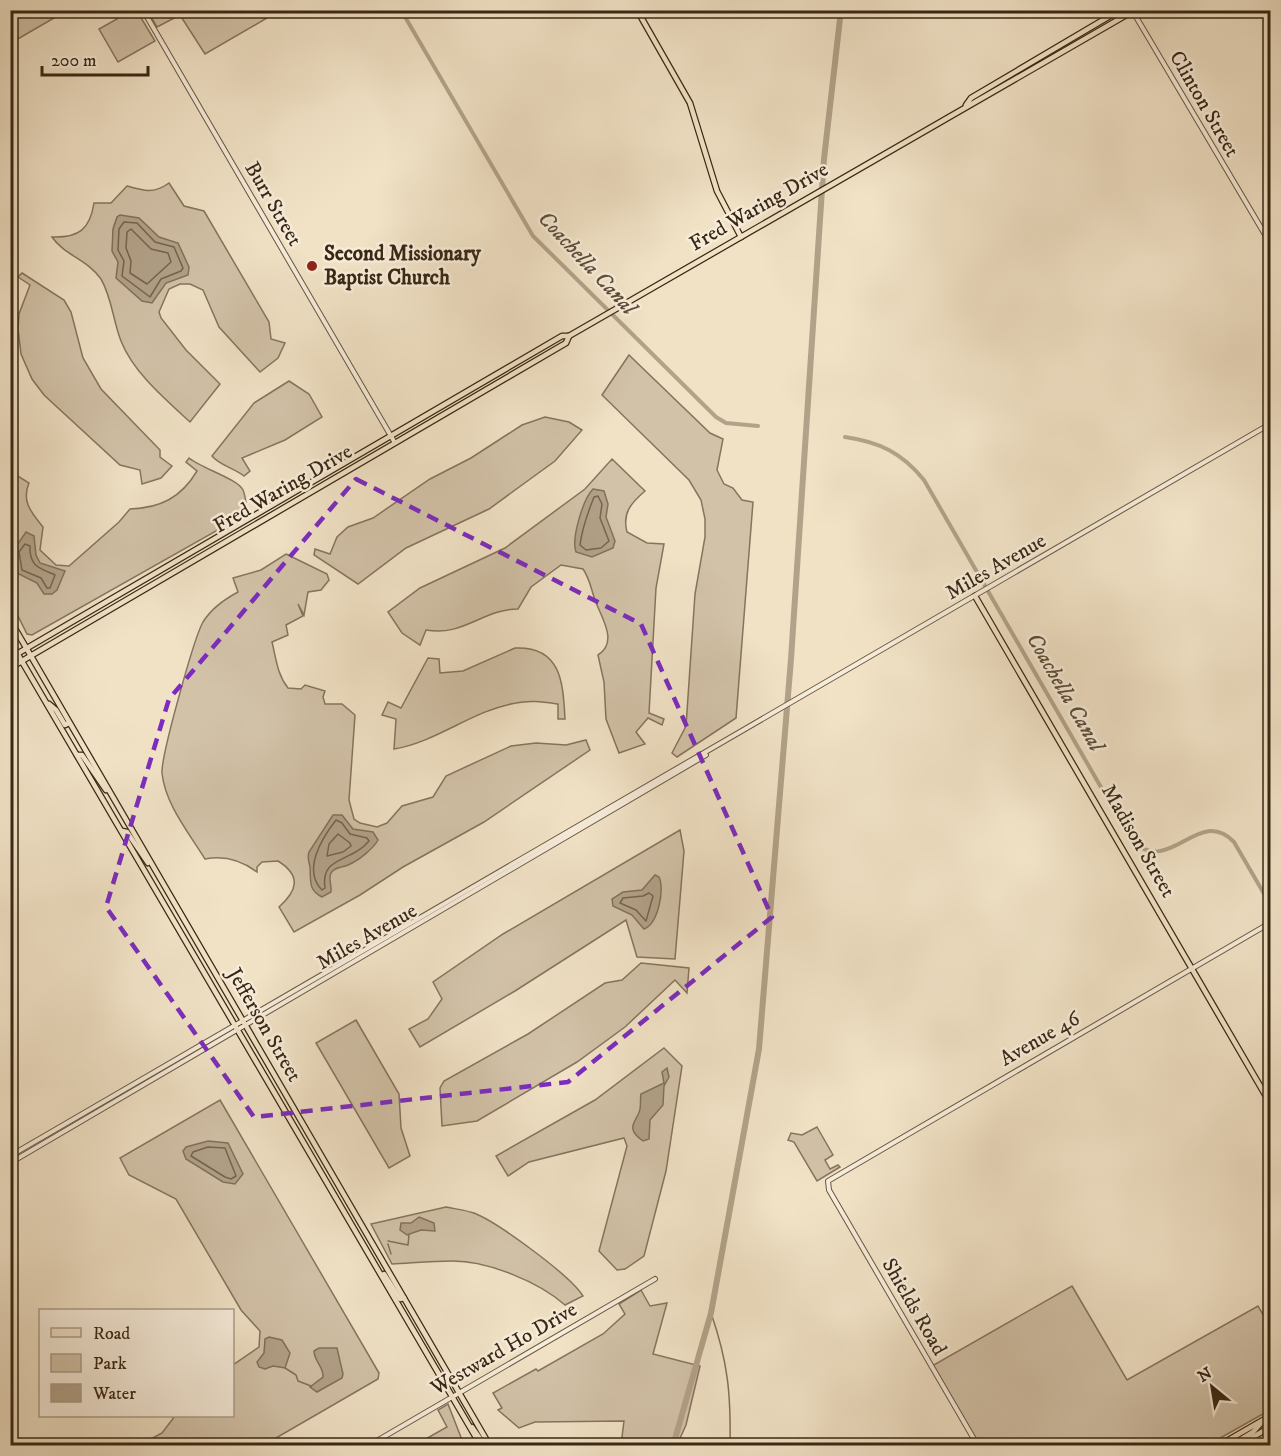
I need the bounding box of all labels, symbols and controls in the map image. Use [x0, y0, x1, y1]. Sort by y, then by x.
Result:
scale bar [42, 39, 148, 77]
street label: Clinton Street [1163, 46, 1245, 162]
text: 200 m [51, 50, 97, 72]
street label: Burr Street [238, 157, 308, 251]
street label: Fred Waring Drive [685, 157, 833, 257]
water label: Coachella Canal [532, 205, 644, 322]
place label: Second Missionary Baptist Church [324, 241, 482, 291]
marker: Second Missionary Baptist Church [305, 259, 319, 273]
street label: Fred Waring Drive [209, 439, 357, 539]
street label: Miles Avenue [941, 528, 1051, 606]
water label: Coachella Canal [1020, 628, 1111, 758]
street label: Madison Street [1095, 780, 1181, 902]
street label: Miles Avenue [312, 898, 422, 976]
street label: Jefferson Street [220, 962, 307, 1087]
street label: Avenue 46 [995, 1005, 1086, 1072]
street label: Shields Road [876, 1254, 952, 1361]
street label: Westward Ho Drive [425, 1296, 582, 1402]
legend [39, 1309, 234, 1417]
text: Road [93, 1323, 130, 1345]
text: Park [93, 1353, 127, 1375]
north arrow [1182, 1357, 1242, 1417]
text: N [1194, 1363, 1216, 1387]
text: Water [92, 1383, 136, 1405]

